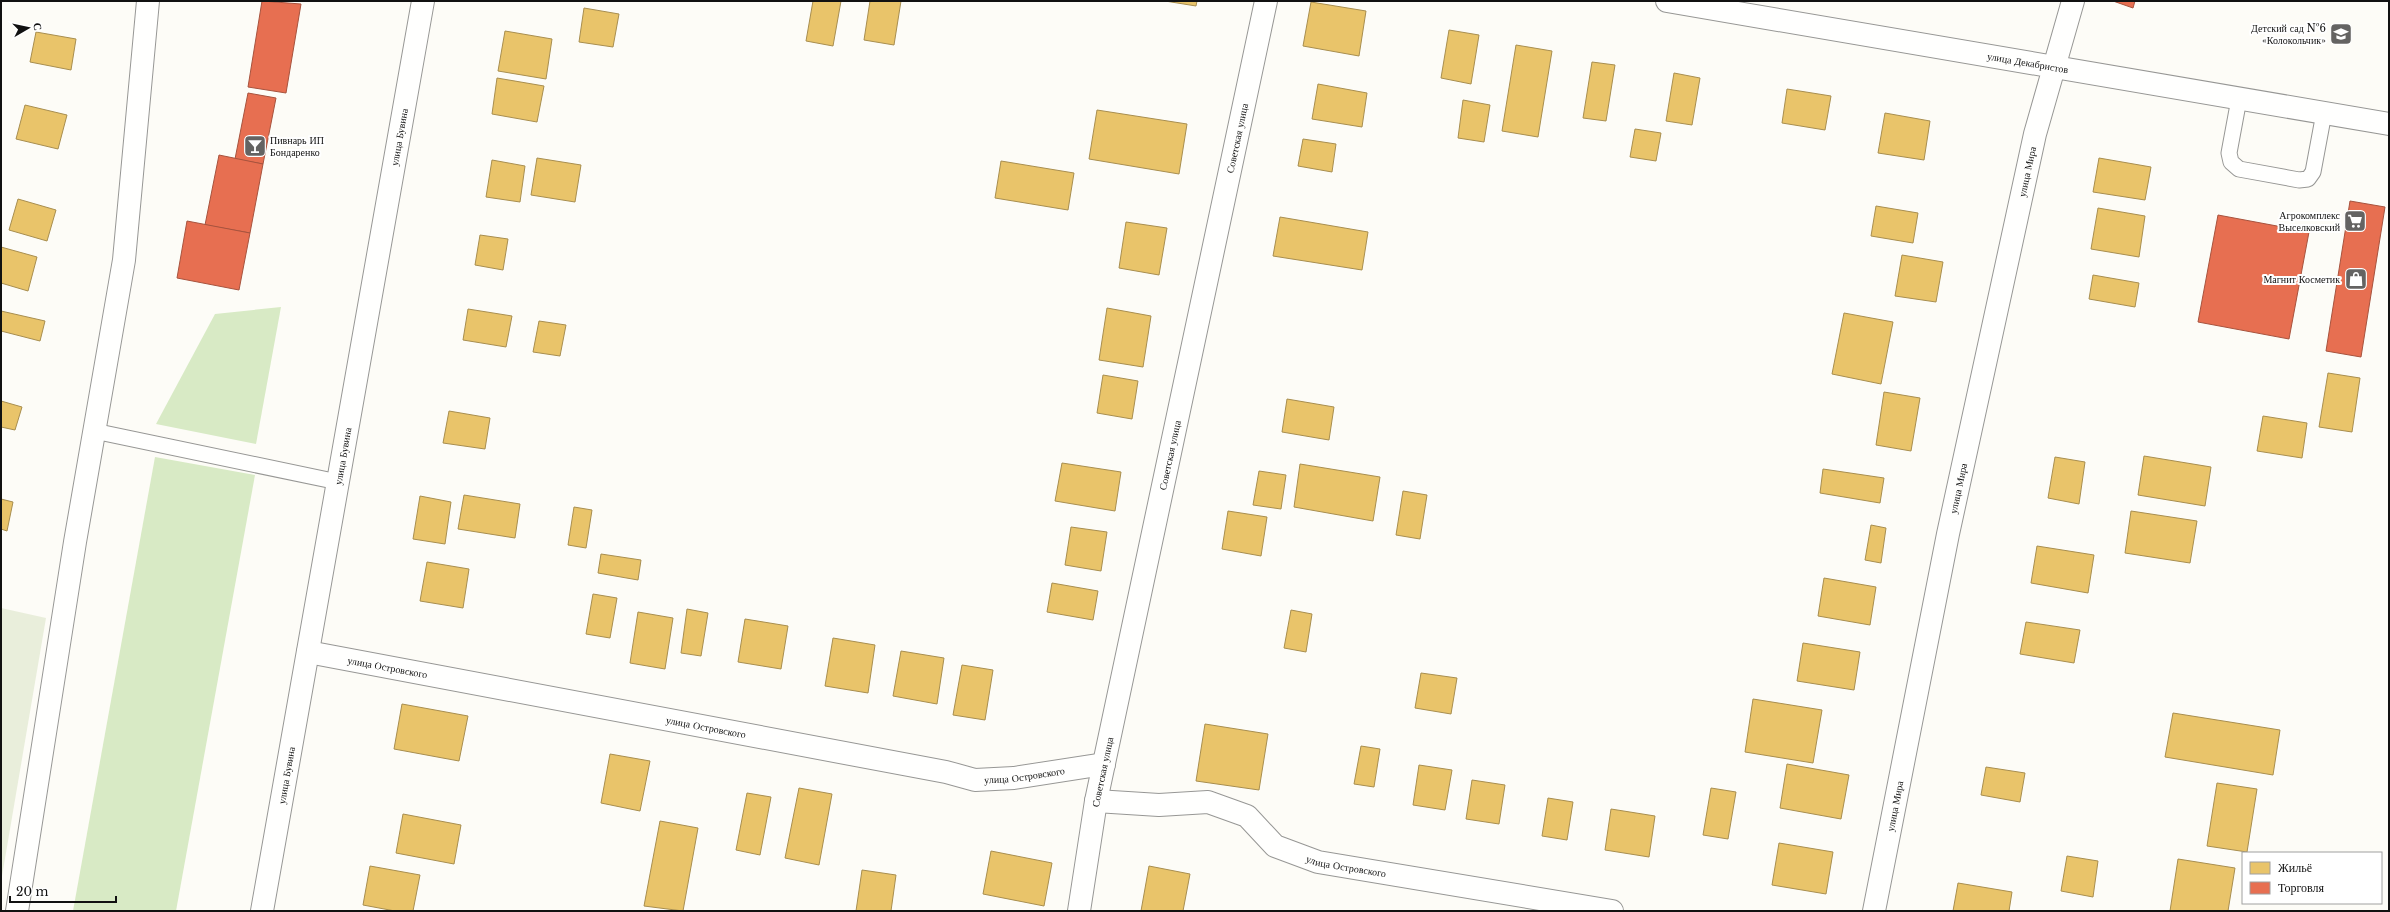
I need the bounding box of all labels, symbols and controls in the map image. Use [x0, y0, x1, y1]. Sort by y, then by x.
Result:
north arrow [8, 8, 48, 48]
text: С [30, 21, 45, 32]
school or university icon: Детский сад №6 «Колокольчик» [2328, 21, 2354, 47]
place label: Детский сад №6 «Колокольчик» [2251, 22, 2326, 47]
street label: улица Декабристов [1986, 49, 2070, 76]
street label: Советская улица [1223, 101, 1251, 174]
street label: улица Бувина [387, 107, 410, 167]
bar icon: Пивнарь ИП Бондаренко [242, 133, 268, 159]
place label: Пивнарь ИП Бондаренко [270, 134, 324, 159]
street label: улица Мира [2015, 145, 2039, 198]
supermarket icon: Агрокомплекс Выселковский [2342, 208, 2368, 234]
place label: Агрокомплекс Выселковский [2279, 209, 2341, 234]
shop icon: Магнит Косметик [2343, 266, 2369, 292]
place label: Магнит Косметик [2263, 273, 2340, 286]
street label: Советская улица [1156, 418, 1183, 491]
street label: улица Бувина [331, 426, 354, 486]
street label: улица Мира [1946, 461, 1970, 515]
street label: улица Островского [347, 653, 429, 681]
street label: улица Островского [665, 713, 747, 741]
street label: Советская улица [1089, 735, 1116, 808]
street label: улица Бувина [275, 745, 298, 805]
street label: улица Островского [984, 764, 1066, 786]
street label: улица Мира [1883, 779, 1906, 832]
street label: улица Островского [1304, 852, 1387, 880]
legend [2242, 852, 2382, 904]
text: Жильё [2278, 860, 2312, 875]
scale bar [10, 878, 116, 904]
text: Торговля [2278, 880, 2325, 895]
text: 20 m [16, 884, 48, 899]

